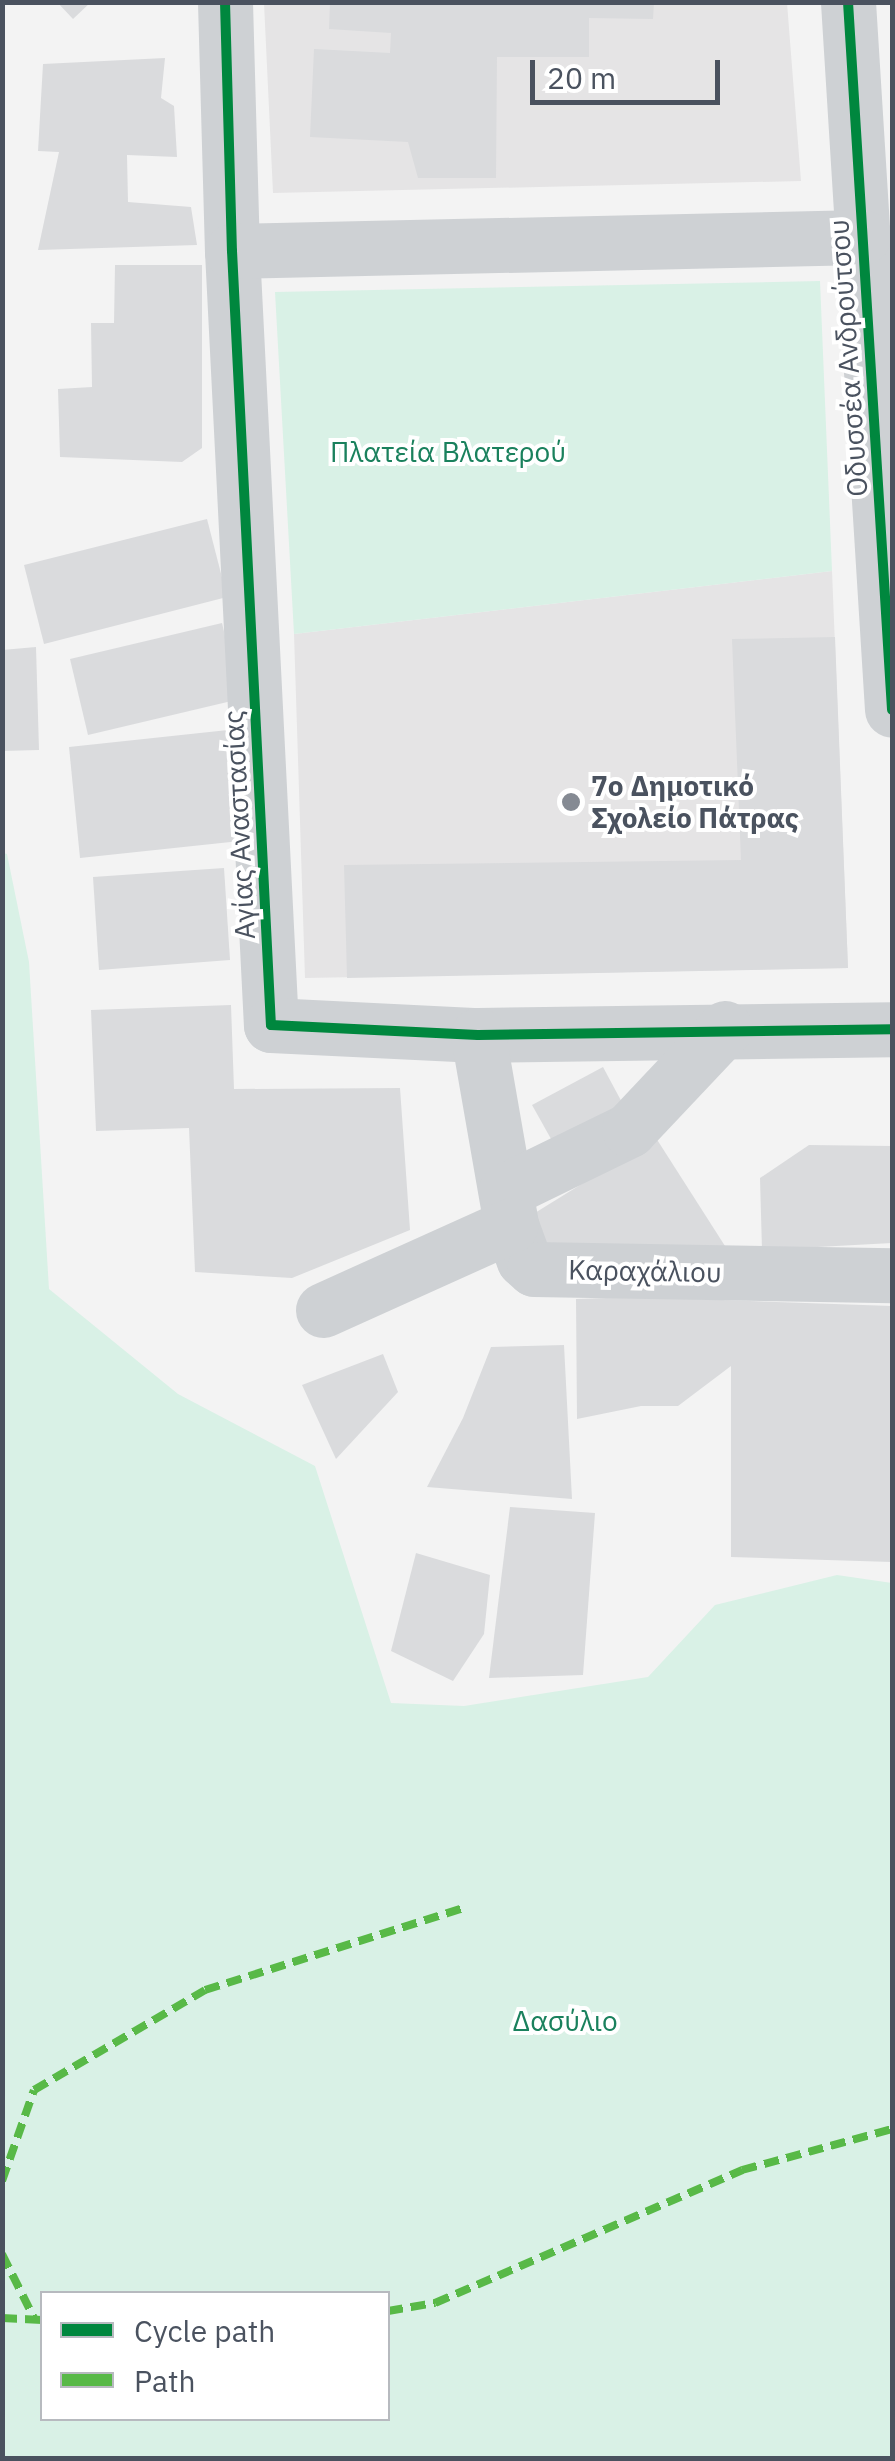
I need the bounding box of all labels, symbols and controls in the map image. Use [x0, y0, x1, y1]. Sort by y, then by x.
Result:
scale bar [535, 40, 725, 102]
text: 20 m [547, 58, 616, 97]
street label: Οδυσσέα Ανδρούτσου [822, 218, 874, 498]
park label: Πλατεία Βλατερού [330, 435, 566, 469]
street label: Αγίας Αναστασίας [216, 710, 262, 940]
place label: 7ο Δημοτικό Σχολείο Πάτρας [591, 769, 799, 835]
marker: 7ο Δημοτικό Σχολείο Πάτρας [560, 791, 582, 813]
street label: Καραχάλιου [568, 1253, 722, 1289]
park label: Δασύλιο [512, 2004, 618, 2038]
legend [40, 2291, 390, 2421]
text: Cycle path [134, 2311, 275, 2350]
text: Path [134, 2361, 195, 2400]

